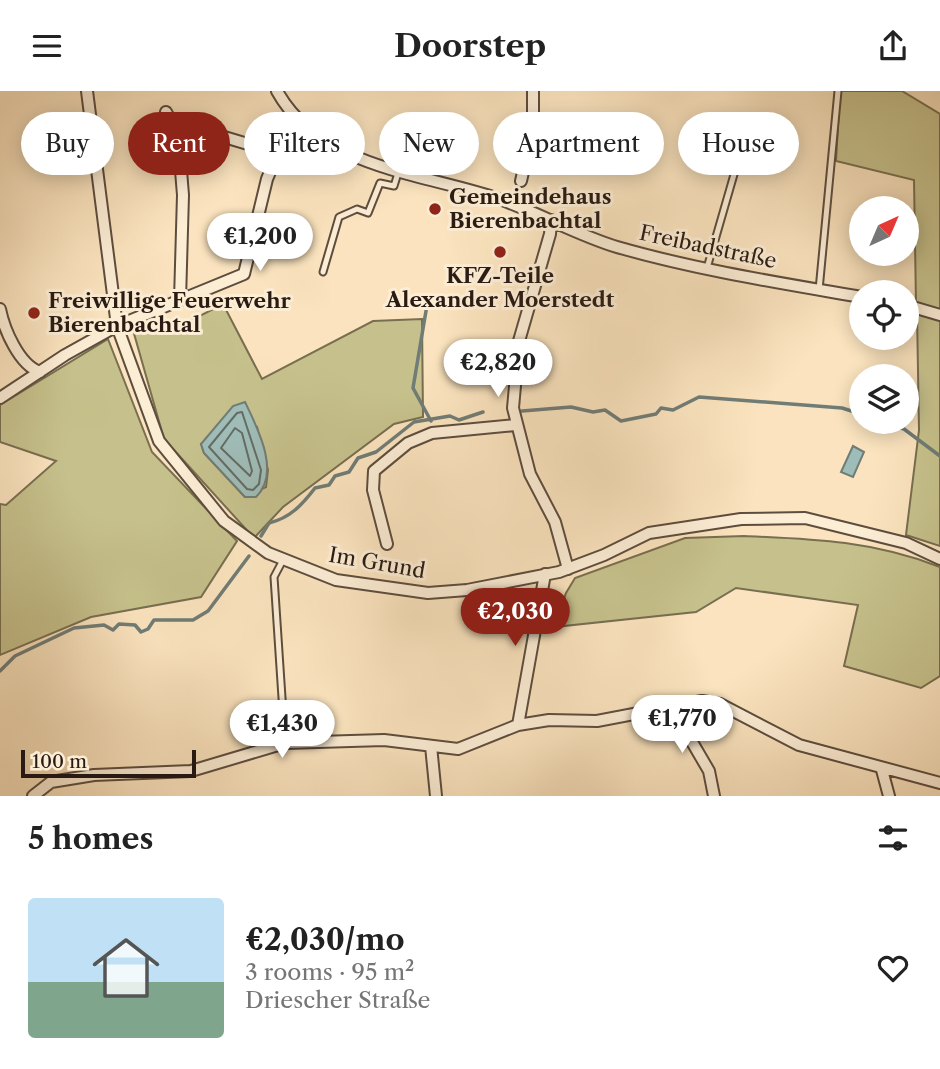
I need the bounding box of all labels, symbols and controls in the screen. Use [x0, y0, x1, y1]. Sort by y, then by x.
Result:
text: Doorstep [394, 26, 546, 65]
icon: menu [28, 27, 66, 65]
icon: share [874, 27, 912, 65]
chip: Buy [21, 112, 114, 175]
chip: Rent [128, 112, 230, 175]
chip: Filters [244, 112, 365, 175]
chip: New [379, 112, 479, 175]
chip: Apartment [493, 112, 664, 175]
chip: House [678, 112, 799, 175]
place label: Gemeindehaus Bierenbachtal [449, 184, 611, 233]
north arrow [849, 196, 919, 266]
map controls [849, 196, 919, 434]
marker: Gemeindehaus Bierenbachtal [427, 201, 443, 217]
pin: €1,200 [203, 213, 317, 273]
street label: Freibadstraße [637, 220, 779, 273]
text: €1,200 [223, 222, 297, 250]
marker: KFZ-Teile Alexander Moerstedt [492, 244, 508, 260]
place label: KFZ-Teile Alexander Moerstedt [385, 263, 615, 312]
button: locate [849, 280, 919, 350]
place label: Freiwillige Feuerwehr Bierenbachtal [48, 288, 292, 337]
marker: Freiwillige Feuerwehr Bierenbachtal [26, 305, 42, 321]
pin: €2,820 [441, 339, 555, 399]
text: €2,820 [460, 348, 536, 376]
button: layers [849, 364, 919, 434]
street label: Im Grund [327, 542, 428, 583]
pin: €2,030 [458, 589, 572, 648]
text: €2,030 [477, 597, 553, 625]
pin: €1,770 [625, 695, 739, 755]
pin: €1,430 [225, 701, 339, 760]
text: €1,770 [647, 704, 717, 732]
text: €1,430 [246, 709, 318, 737]
scale bar [21, 747, 196, 779]
text: 100 m [32, 750, 87, 773]
icon: filters [874, 819, 912, 857]
text: 5 homes [28, 820, 153, 857]
text: €2,030/mo [245, 921, 405, 958]
icon: home [84, 926, 168, 1010]
icon: heart [874, 949, 912, 987]
text: 3 rooms · 95 m² [245, 958, 414, 986]
text: Driescher Straße [245, 986, 430, 1014]

